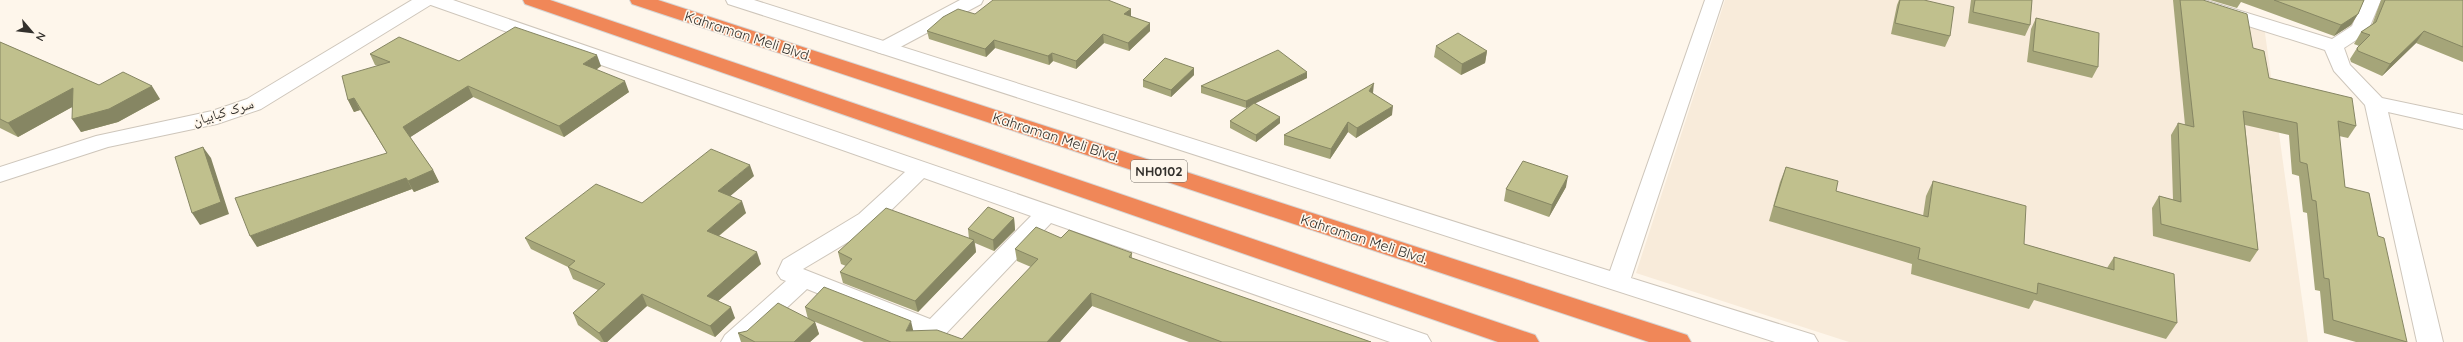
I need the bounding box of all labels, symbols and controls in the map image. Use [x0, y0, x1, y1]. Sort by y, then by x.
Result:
street label: Kahraman Meli Blvd. [682, 7, 814, 65]
north arrow [12, 12, 52, 52]
text: N [33, 30, 49, 44]
street label: سرک کبابیان [190, 94, 256, 130]
street label: Kahraman Meli Blvd. [990, 108, 1122, 166]
road number: NH0102 [1131, 160, 1187, 182]
street label: Kahraman Meli Blvd. [1298, 210, 1430, 268]

